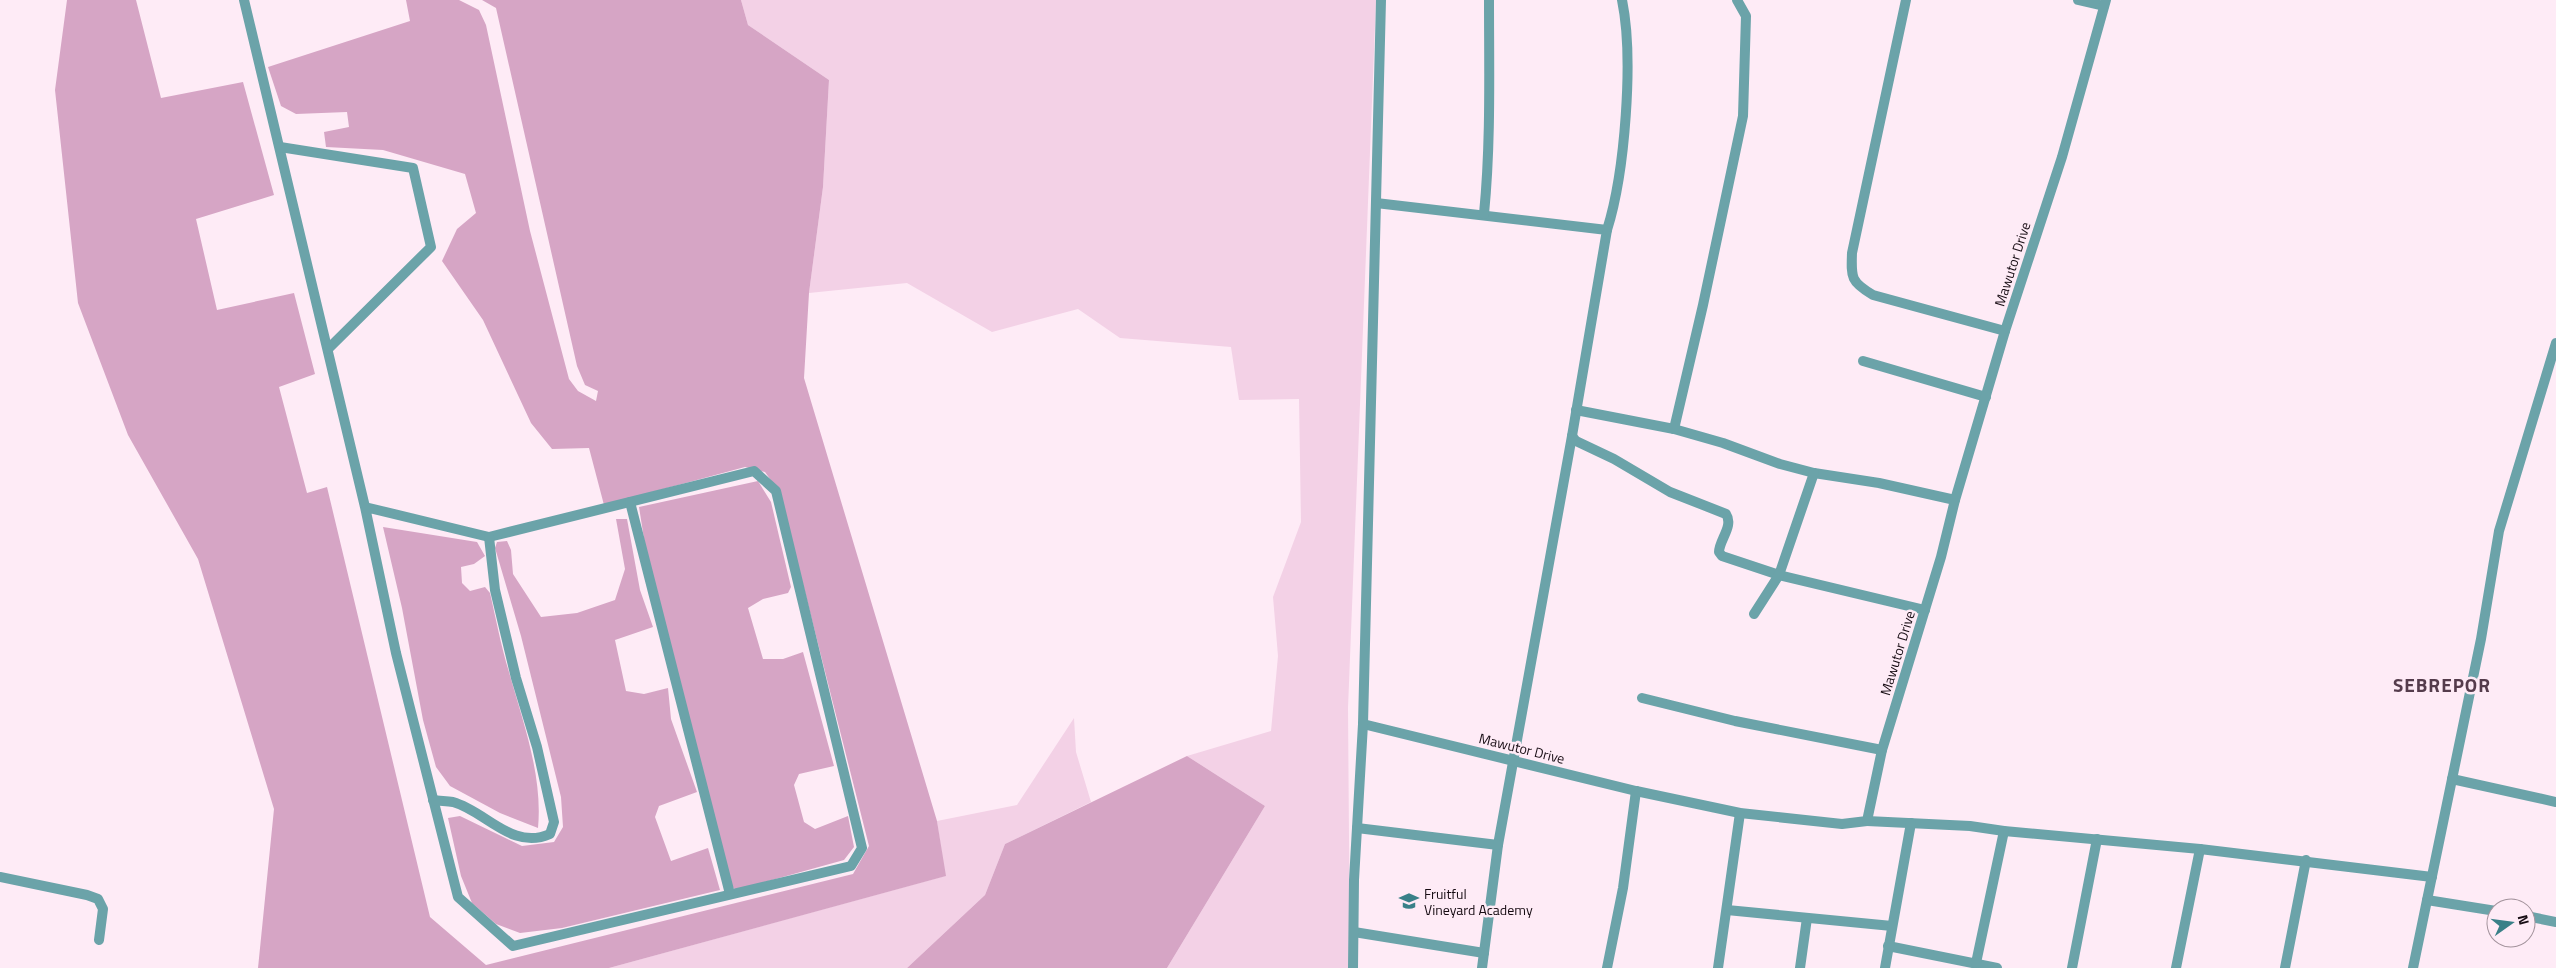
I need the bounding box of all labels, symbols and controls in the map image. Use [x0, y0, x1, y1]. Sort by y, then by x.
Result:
street label: Mawutor Drive [1988, 219, 2036, 309]
street label: Mawutor Drive [1874, 608, 1920, 698]
district label: SEBREPOR [2393, 670, 2491, 699]
street label: Mawutor Drive [1477, 727, 1567, 769]
place label: Fruitful Vineyard Academy [1424, 883, 1533, 920]
school or university icon: Fruitful Vineyard Academy [1398, 890, 1420, 912]
north arrow [2486, 898, 2536, 948]
text: N [2513, 912, 2535, 927]

